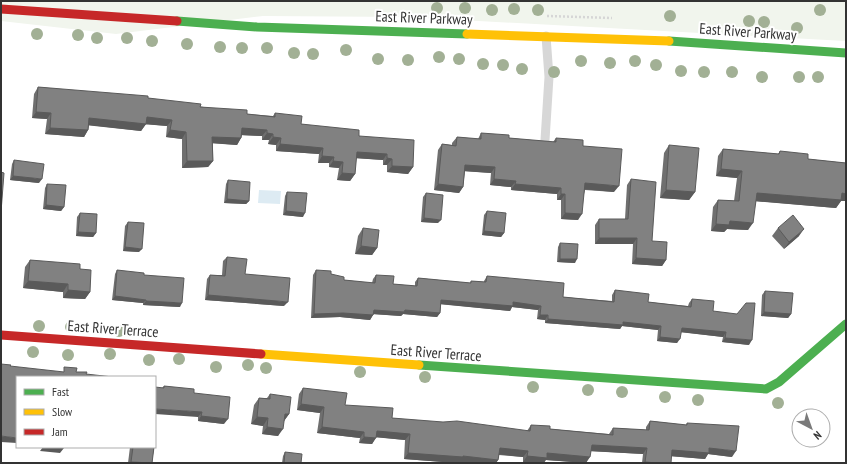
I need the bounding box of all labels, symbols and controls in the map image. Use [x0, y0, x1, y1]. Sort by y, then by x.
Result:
street label: East River Parkway [375, 6, 473, 29]
street label: East River Parkway [699, 19, 798, 44]
street label: East River Terrace [67, 316, 159, 341]
street label: East River Terrace [390, 340, 482, 365]
legend [16, 376, 156, 448]
text: Fast [52, 384, 70, 399]
text: Slow [52, 404, 73, 419]
north arrow [791, 408, 831, 448]
text: Jam [51, 424, 68, 439]
text: N [811, 428, 824, 443]

